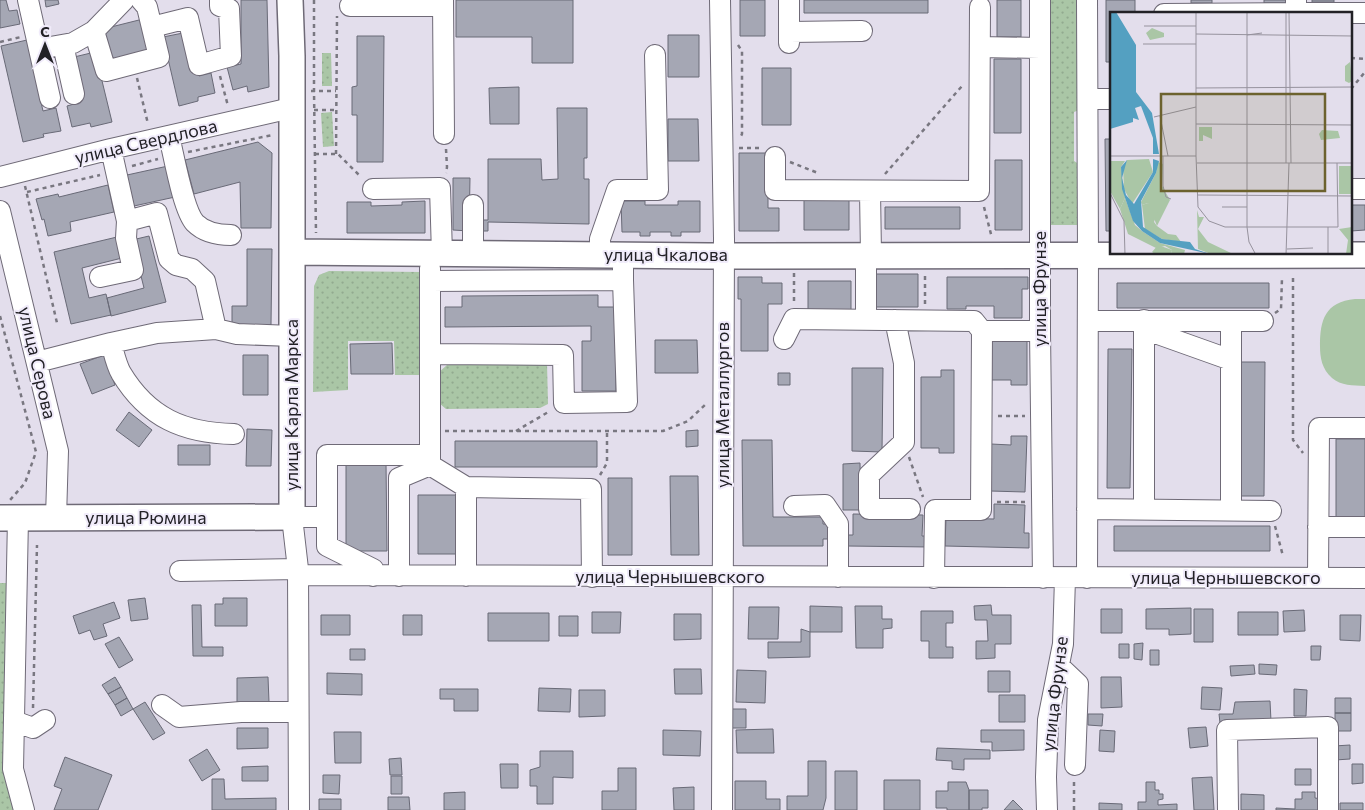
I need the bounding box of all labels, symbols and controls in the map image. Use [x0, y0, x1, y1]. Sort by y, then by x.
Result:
inset map [1110, 12, 1352, 255]
north arrow [20, 20, 70, 70]
text: С [40, 23, 50, 40]
street label: улица Свердлова [72, 114, 219, 168]
street label: улица Фрунзе [1028, 231, 1050, 347]
street label: улица Чкалова [604, 243, 728, 265]
street label: улица Серова [14, 304, 62, 421]
street label: улица Карла Маркса [280, 319, 302, 491]
street label: улица Металлургов [711, 322, 733, 488]
street label: улица Рюмина [85, 506, 207, 528]
street label: улица Чернышевского [575, 565, 765, 587]
street label: улица Чернышевского [1131, 566, 1321, 588]
street label: улица Фрунзе [1036, 635, 1072, 753]

